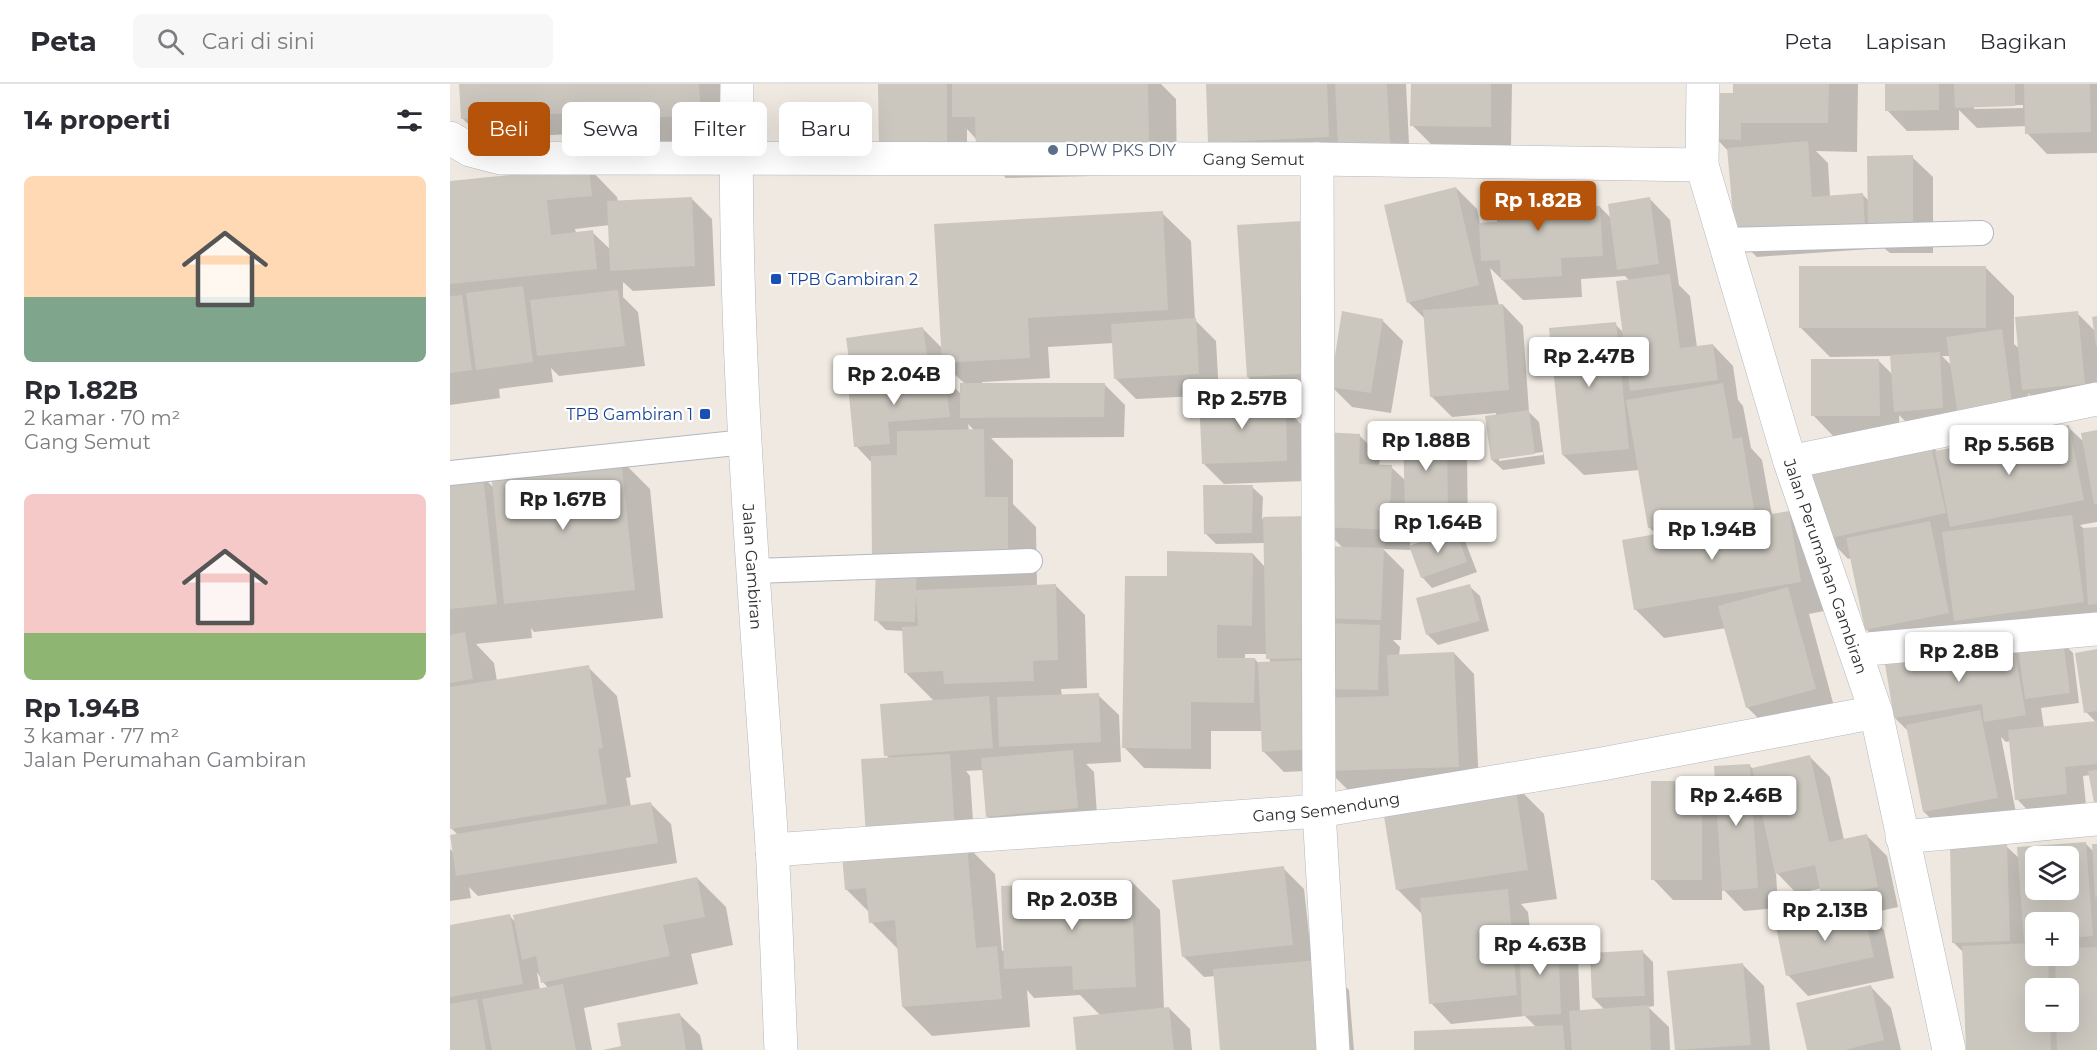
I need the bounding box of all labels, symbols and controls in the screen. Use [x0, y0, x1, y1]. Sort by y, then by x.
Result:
search box [133, 14, 553, 68]
text: Peta [30, 24, 97, 58]
icon: search [154, 25, 187, 58]
text: Cari di sini [202, 28, 315, 55]
text: Peta [1784, 29, 1832, 54]
text: Lapisan [1865, 29, 1947, 54]
text: Bagikan [1980, 29, 2067, 54]
chip: Beli [468, 102, 550, 156]
chip: Sewa [562, 102, 660, 156]
chip: Filter [672, 102, 767, 156]
chip: Baru [779, 102, 872, 156]
text: 14 properti [24, 104, 171, 136]
icon: filters [393, 104, 426, 137]
place label: DPW PKS DIY [1065, 141, 1177, 160]
marker: DPW PKS DIY [1046, 143, 1060, 157]
street label: Gang Semut [1203, 150, 1305, 169]
pin: Rp 1.82B [1476, 181, 1600, 232]
text: Rp 1.82B [1494, 188, 1582, 212]
icon: home [171, 215, 279, 323]
place label: TPB Gambiran 2 [788, 270, 918, 289]
marker: TPB Gambiran 2 [769, 272, 783, 286]
pin: Rp 2.47B [1527, 337, 1651, 388]
text: Rp 2.47B [1543, 344, 1635, 368]
pin: Rp 2.04B [832, 355, 956, 406]
text: Rp 2.04B [847, 362, 941, 386]
text: Rp 1.82B [24, 374, 138, 406]
pin: Rp 2.57B [1180, 379, 1304, 430]
text: Rp 2.57B [1197, 386, 1287, 410]
place label: TPB Gambiran 1 [566, 405, 693, 424]
text: 2 kamar · 70 m² [24, 406, 180, 430]
marker: TPB Gambiran 1 [698, 407, 712, 421]
pin: Rp 1.88B [1364, 421, 1488, 472]
pin: Rp 5.56B [1947, 425, 2071, 476]
text: Rp 1.88B [1381, 428, 1471, 452]
text: Gang Semut [24, 430, 151, 454]
text: Rp 5.56B [1963, 432, 2055, 456]
street label: Jalan Perumahan Gambiran [1779, 455, 1871, 676]
pin: Rp 1.67B [501, 480, 625, 531]
text: Rp 1.67B [519, 487, 607, 511]
street label: Jalan Gambiran [738, 502, 766, 630]
pin: Rp 1.64B [1376, 503, 1500, 554]
text: Rp 1.64B [1394, 510, 1482, 534]
pin: Rp 1.94B [1650, 510, 1774, 561]
text: Rp 1.94B [1667, 517, 1757, 541]
icon: home [171, 533, 279, 641]
pin: Rp 2.8B [1904, 632, 2014, 683]
text: Rp 2.8B [1919, 639, 1999, 663]
text: Rp 1.94B [24, 692, 140, 724]
text: 3 kamar · 77 m² [24, 724, 179, 748]
text: Jalan Perumahan Gambiran [24, 748, 306, 772]
pin: Rp 2.46B [1674, 776, 1798, 827]
text: Rp 2.46B [1689, 783, 1783, 807]
street label: Gang Semendung [1252, 789, 1401, 826]
map controls [2025, 846, 2079, 1032]
button: layers [2025, 846, 2079, 900]
pin: Rp 2.03B [1010, 880, 1134, 931]
text: Rp 2.03B [1026, 887, 1118, 911]
pin: Rp 2.13B [1763, 891, 1887, 942]
text: Rp 2.13B [1782, 898, 1868, 922]
button: + [2025, 912, 2079, 966]
pin: Rp 4.63B [1478, 925, 1602, 976]
text: Rp 4.63B [1493, 932, 1587, 956]
button: − [2025, 978, 2079, 1032]

